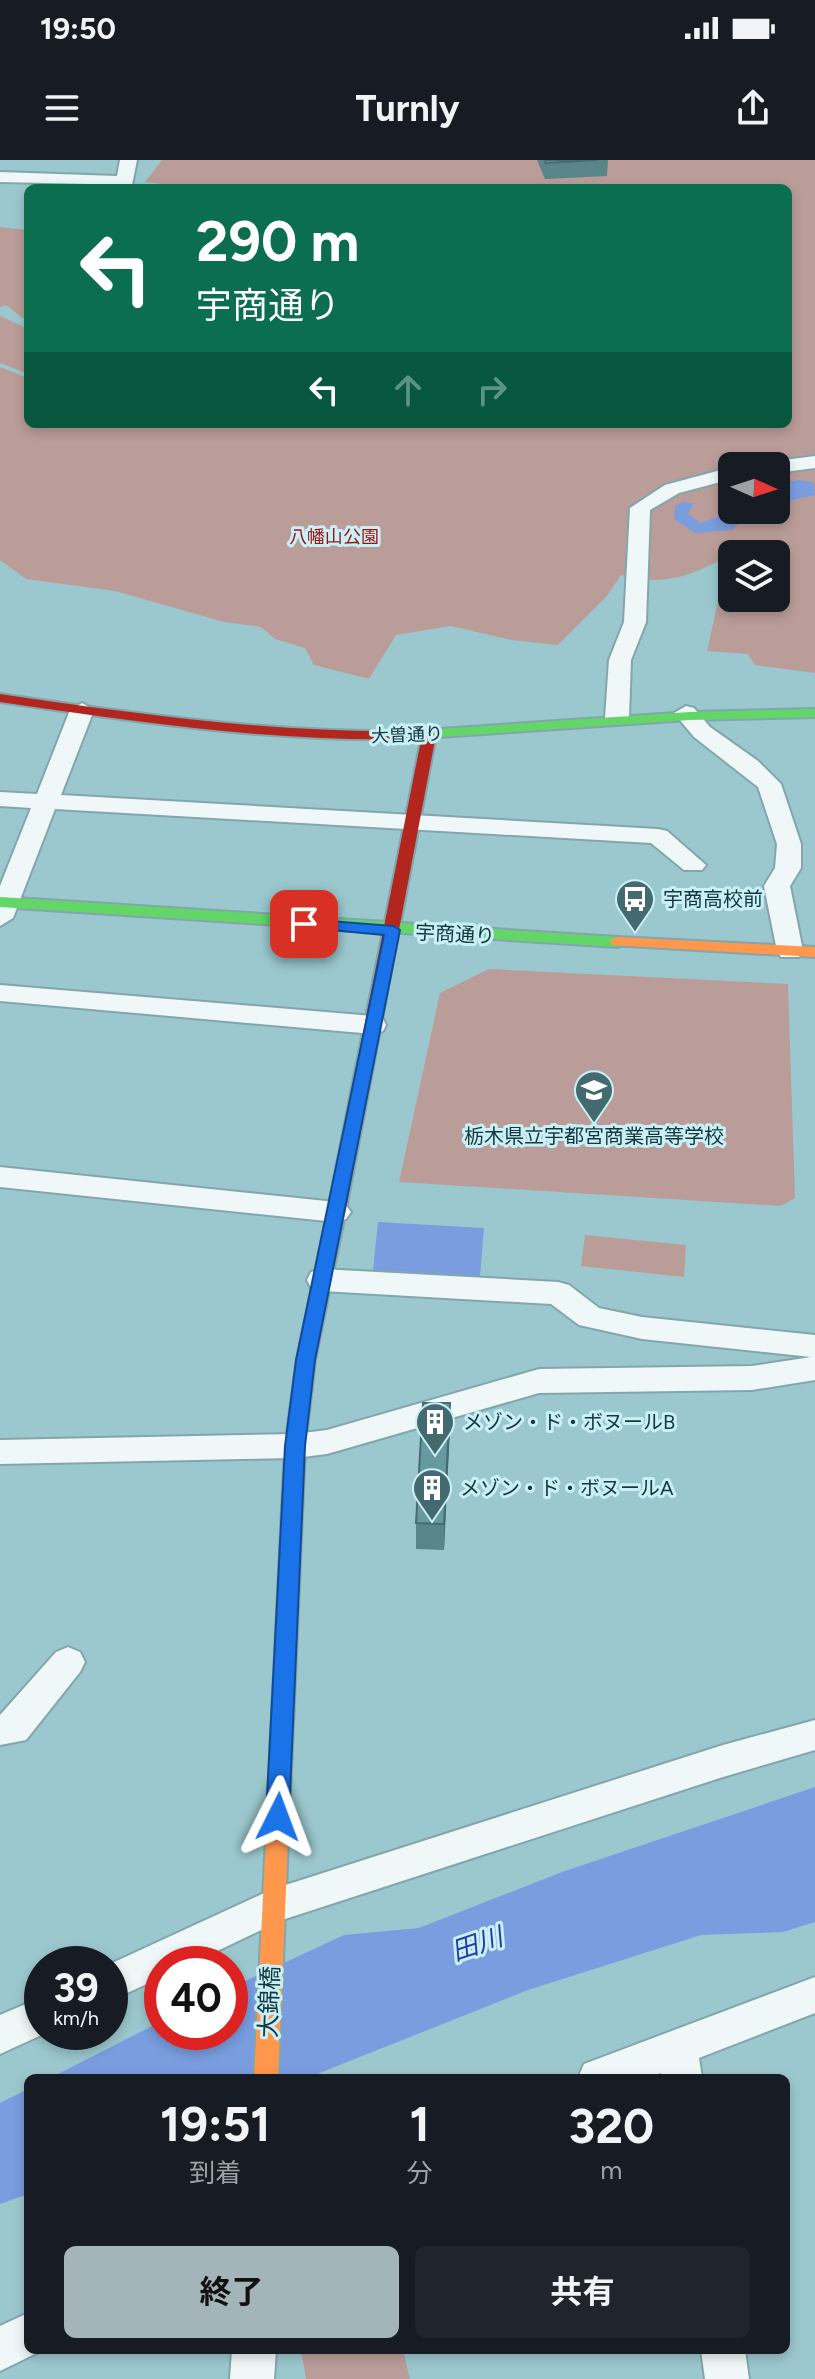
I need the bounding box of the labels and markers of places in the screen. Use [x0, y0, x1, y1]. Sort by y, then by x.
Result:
bus stop icon: 宇商高校前 [614, 878, 656, 933]
place label: 宇商高校前 [663, 887, 763, 911]
pin [270, 890, 338, 958]
school or university icon: 栃木県立宇都宮商業高等学校 [573, 1069, 615, 1124]
place label: 栃木県立宇都宮商業高等学校 [464, 1124, 724, 1148]
building icon: メゾン・ド・ボヌールB [414, 1401, 456, 1456]
place label: メゾン・ド・ボヌールB [463, 1410, 675, 1434]
building icon: メゾン・ド・ボヌールA [411, 1467, 453, 1522]
place label: メゾン・ド・ボヌールA [460, 1476, 674, 1500]

